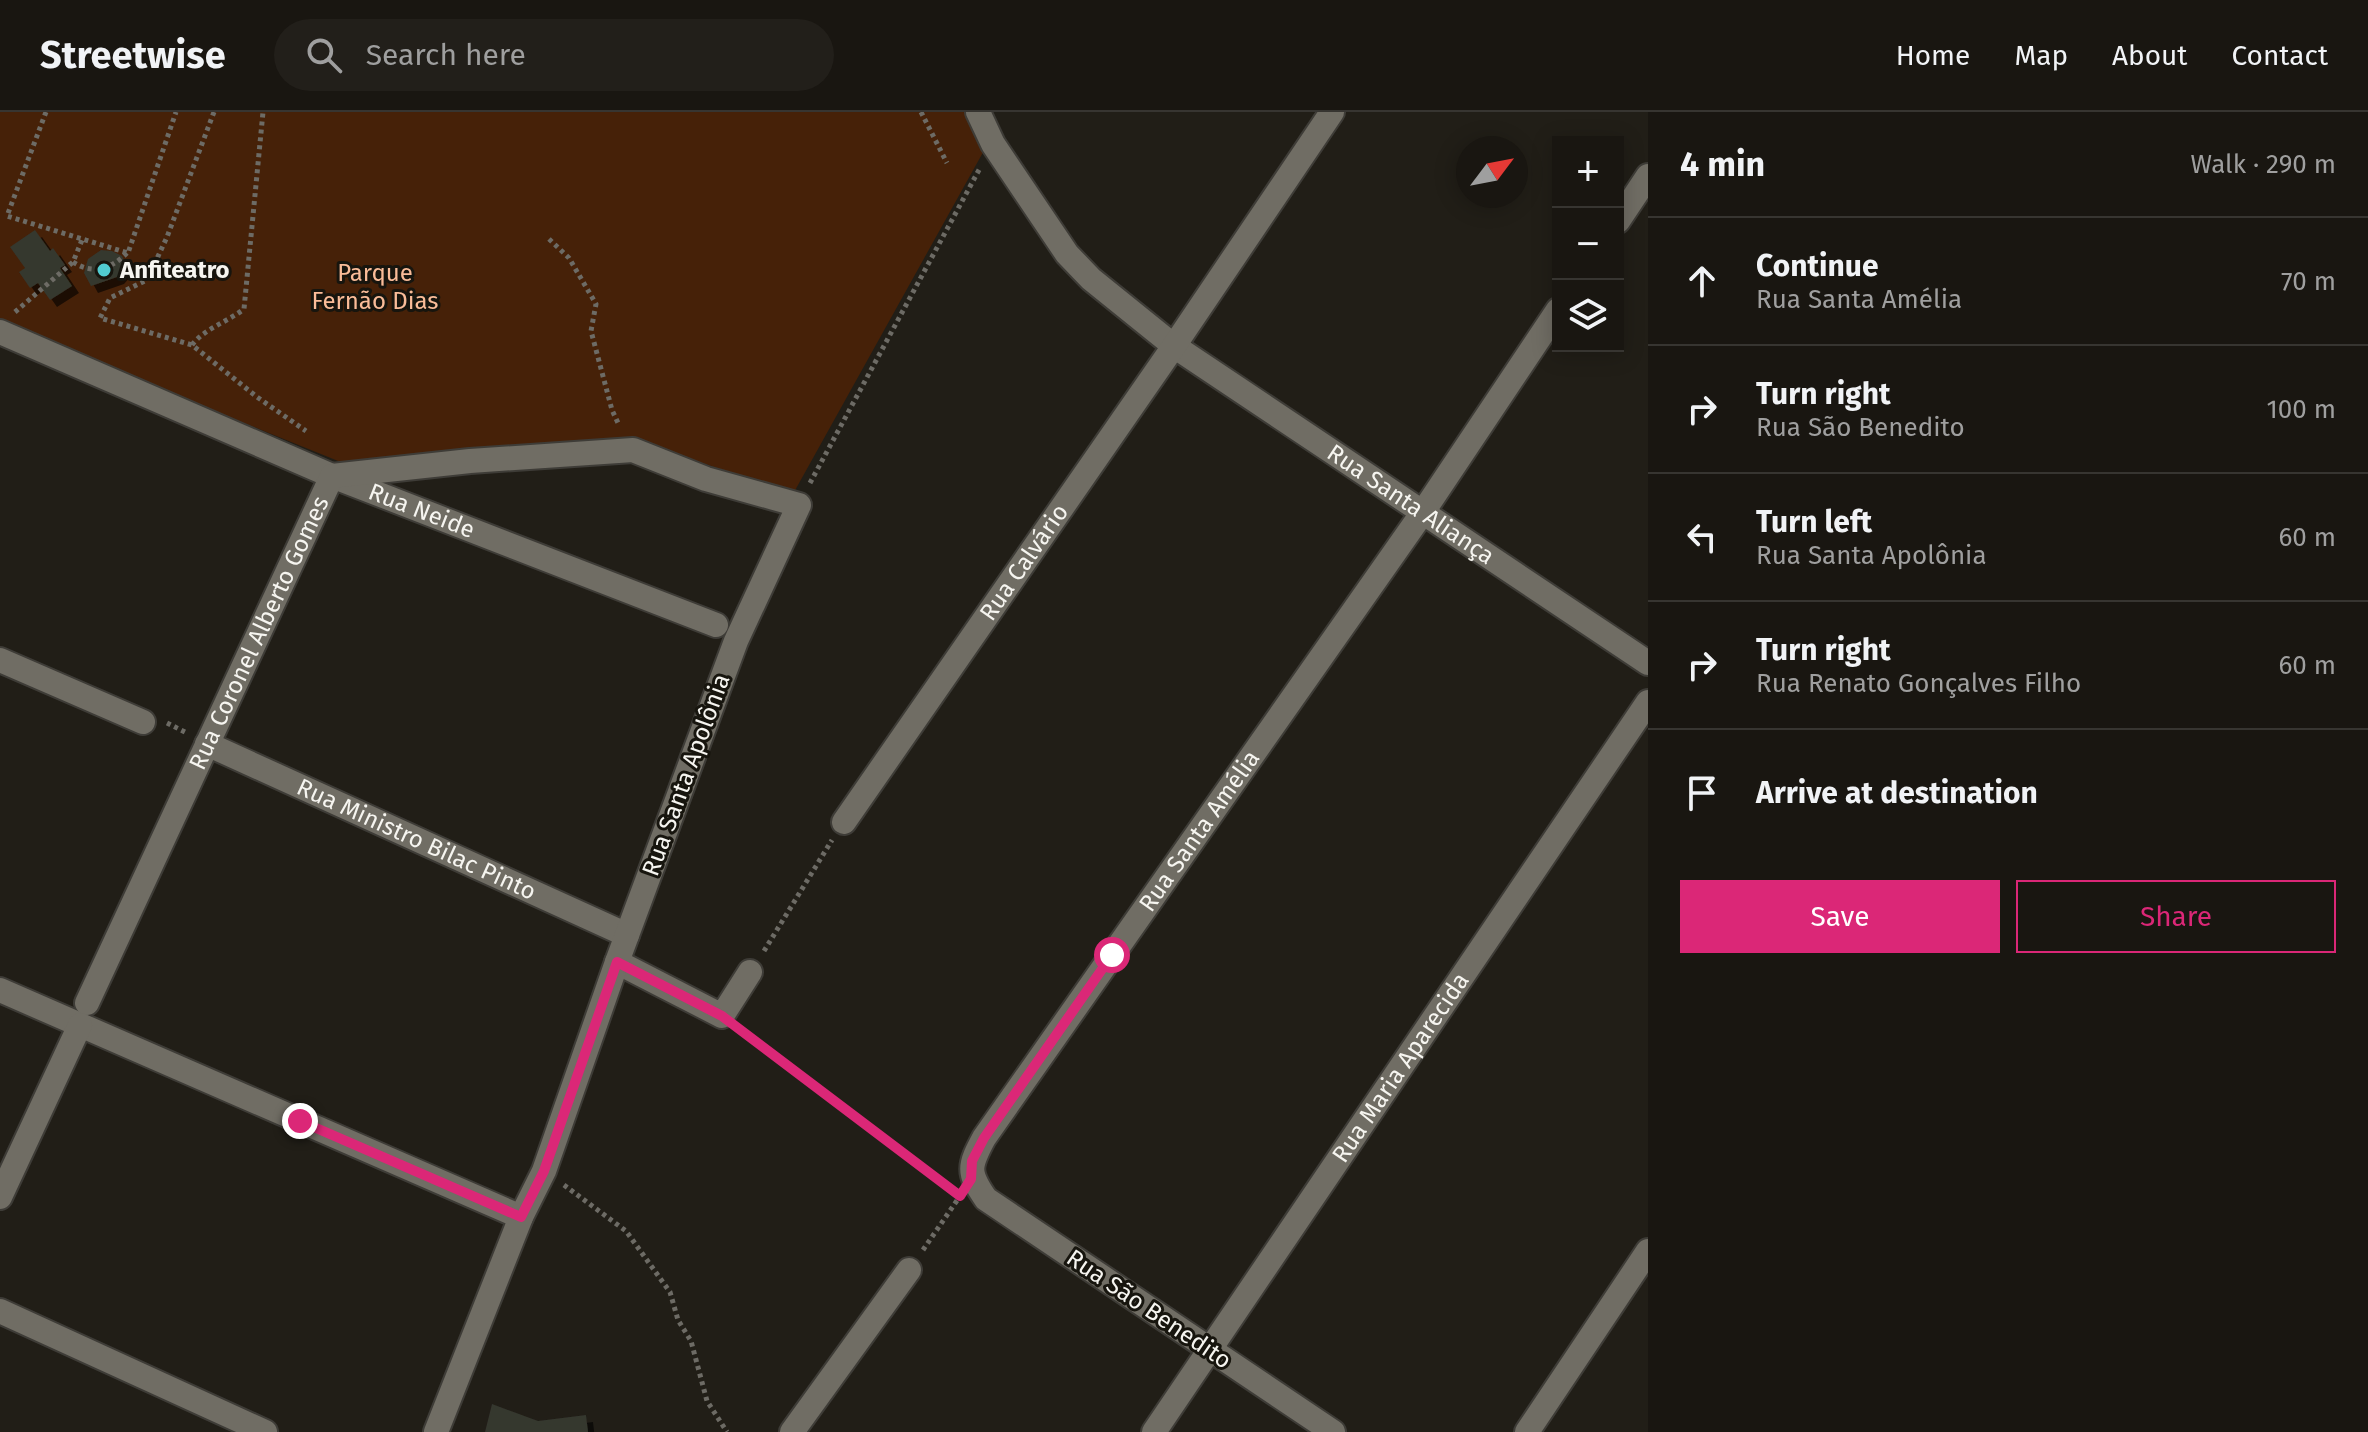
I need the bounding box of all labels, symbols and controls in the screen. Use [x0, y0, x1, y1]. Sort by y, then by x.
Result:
search box [274, 19, 834, 91]
text: Streetwise [40, 32, 226, 78]
icon: search [302, 33, 346, 77]
text: Search here [366, 37, 526, 73]
text: Home [1896, 39, 1970, 72]
text: Map [2014, 39, 2068, 72]
text: About [2112, 39, 2187, 72]
text: Contact [2231, 39, 2328, 72]
north arrow [1456, 136, 1528, 208]
map controls [1552, 136, 1624, 352]
button: + [1552, 136, 1624, 208]
text: 4 min [1680, 144, 1765, 185]
text: Walk · 290 m [2191, 149, 2336, 180]
button: − [1552, 208, 1624, 280]
text: Continue [1756, 248, 1879, 284]
place label: Anfiteatro [119, 256, 230, 284]
park label: Parque Fernão Dias [311, 259, 439, 315]
icon: ahead [1680, 259, 1724, 303]
marker: Anfiteatro [95, 261, 113, 279]
text: 70 m [2281, 266, 2336, 297]
button: layers [1552, 280, 1624, 352]
text: Rua Santa Amélia [1756, 284, 1962, 315]
text: Turn right [1756, 376, 1891, 412]
icon: right [1680, 387, 1724, 431]
text: 100 m [2267, 394, 2336, 425]
text: Rua São Benedito [1756, 412, 1965, 443]
street label: Rua Santa Aliança [1322, 438, 1500, 570]
street label: Rua Neide [364, 478, 479, 544]
street label: Rua Coronel Alberto Gomes [183, 492, 335, 774]
street label: Rua Calvário [974, 499, 1074, 626]
text: Turn left [1756, 504, 1872, 540]
icon: left [1680, 515, 1724, 559]
text: 60 m [2278, 522, 2336, 553]
text: Rua Santa Apolônia [1756, 540, 1987, 571]
text: Turn right [1756, 632, 1891, 668]
icon: right [1680, 643, 1724, 687]
text: 60 m [2278, 650, 2336, 681]
text: Rua Renato Gonçalves Filho [1756, 668, 2081, 699]
street label: Rua Santa Apolônia [636, 670, 736, 880]
street label: Rua Santa Amélia [1133, 745, 1266, 917]
icon: arrive [1680, 771, 1724, 815]
street label: Rua Ministro Bilac Pinto [292, 773, 540, 906]
text: Arrive at destination [1756, 775, 2038, 811]
button: Save [1680, 880, 2000, 953]
button: Share [2016, 880, 2336, 953]
route start [1094, 937, 1130, 973]
street label: Rua Maria Aparecida [1326, 967, 1475, 1168]
route end [282, 1103, 318, 1139]
street label: Rua São Benedito [1061, 1244, 1237, 1374]

